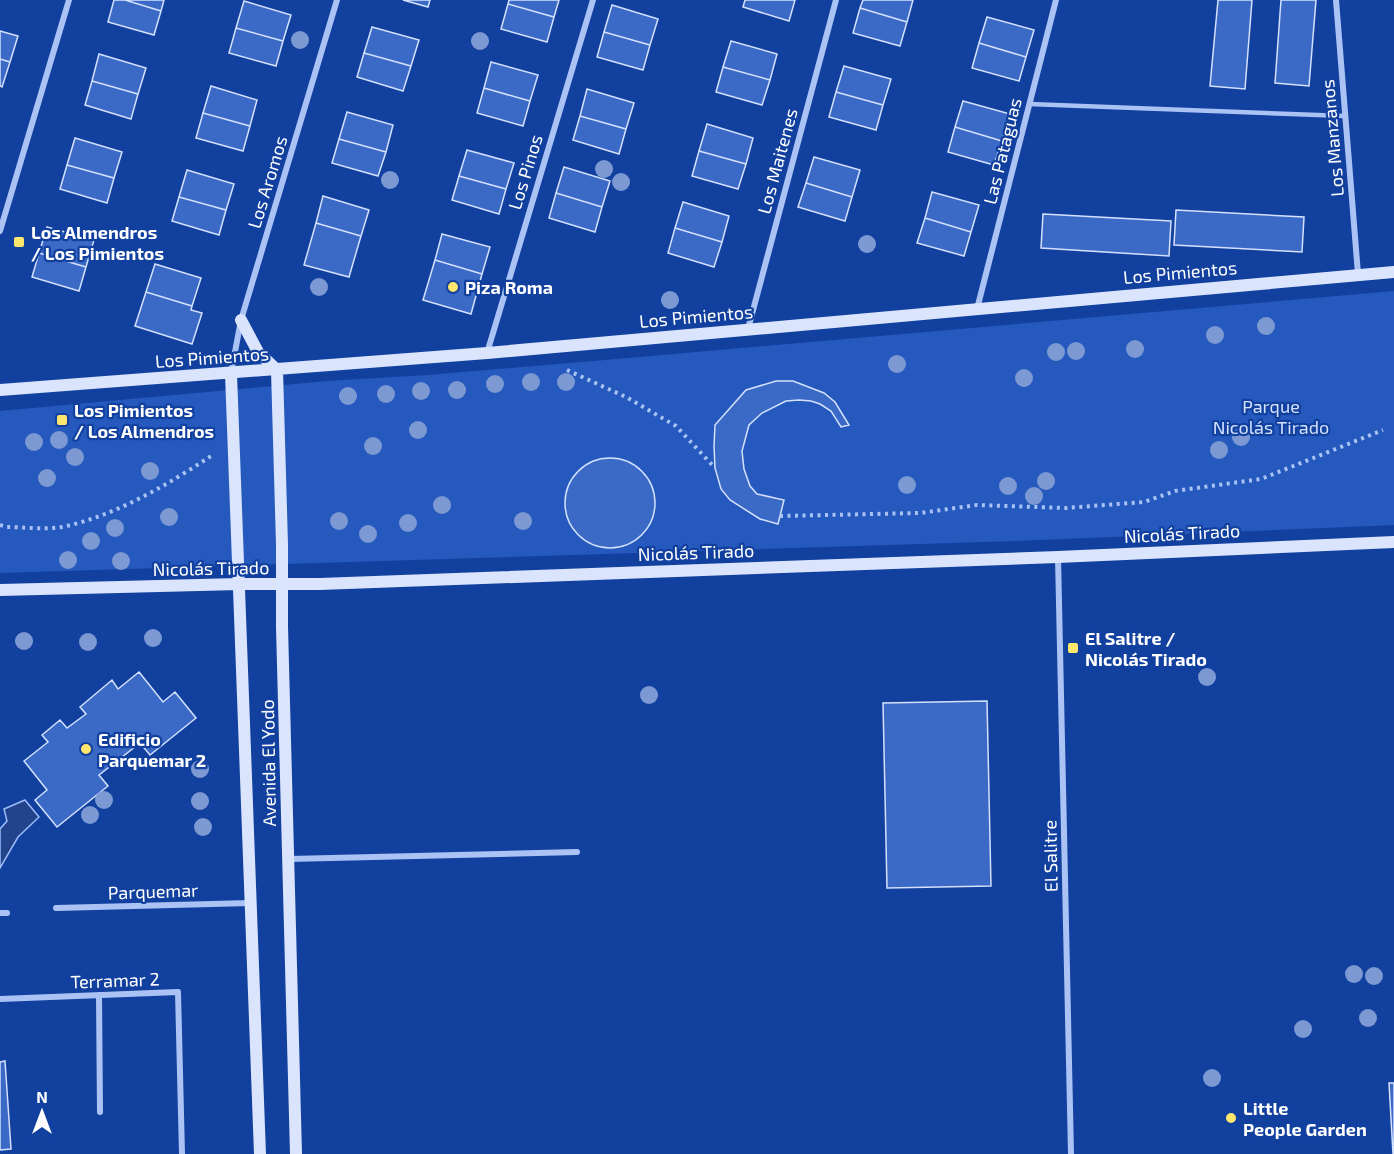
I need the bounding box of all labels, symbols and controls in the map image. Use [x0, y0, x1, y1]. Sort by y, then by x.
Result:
street label: Los Manzanos [1316, 78, 1348, 198]
street label: Las Pataguas [978, 96, 1026, 206]
street label: Los Maitenes [752, 106, 802, 216]
street label: Los Pinos [503, 132, 547, 212]
street label: Los Aromos [242, 133, 292, 231]
place label: Los Almendros / Los Pimientos [31, 221, 164, 264]
marker: Los Almendros / Los Pimientos [12, 235, 26, 249]
street label: Los Pimientos [1122, 256, 1238, 288]
place label: Piza Roma [465, 276, 553, 298]
marker: Piza Roma [446, 280, 460, 294]
street label: Los Pimientos [638, 300, 754, 332]
street label: Los Pimientos [154, 342, 270, 372]
park label: Parque Nicolás Tirado [1213, 395, 1329, 438]
place label: Los Pimientos / Los Almendros [74, 399, 214, 442]
marker: Los Pimientos / Los Almendros [55, 413, 69, 427]
street label: Nicolás Tirado [1123, 519, 1241, 547]
street label: Nicolás Tirado [637, 539, 755, 565]
street label: Nicolás Tirado [153, 556, 269, 580]
place label: El Salitre / Nicolás Tirado [1085, 627, 1207, 670]
marker: El Salitre / Nicolás Tirado [1066, 641, 1080, 655]
street label: Avenida El Yodo [256, 699, 280, 827]
place label: Edificio Parquemar 2 [98, 728, 206, 771]
marker: Edificio Parquemar 2 [79, 742, 93, 756]
street label: El Salitre [1038, 820, 1062, 892]
street label: Parquemar [107, 878, 199, 904]
street label: Terramar 2 [70, 967, 160, 993]
north arrow [12, 1082, 72, 1142]
text: N [36, 1087, 48, 1106]
place label: Little People Garden [1243, 1097, 1367, 1140]
marker: Little People Garden [1224, 1111, 1238, 1125]

